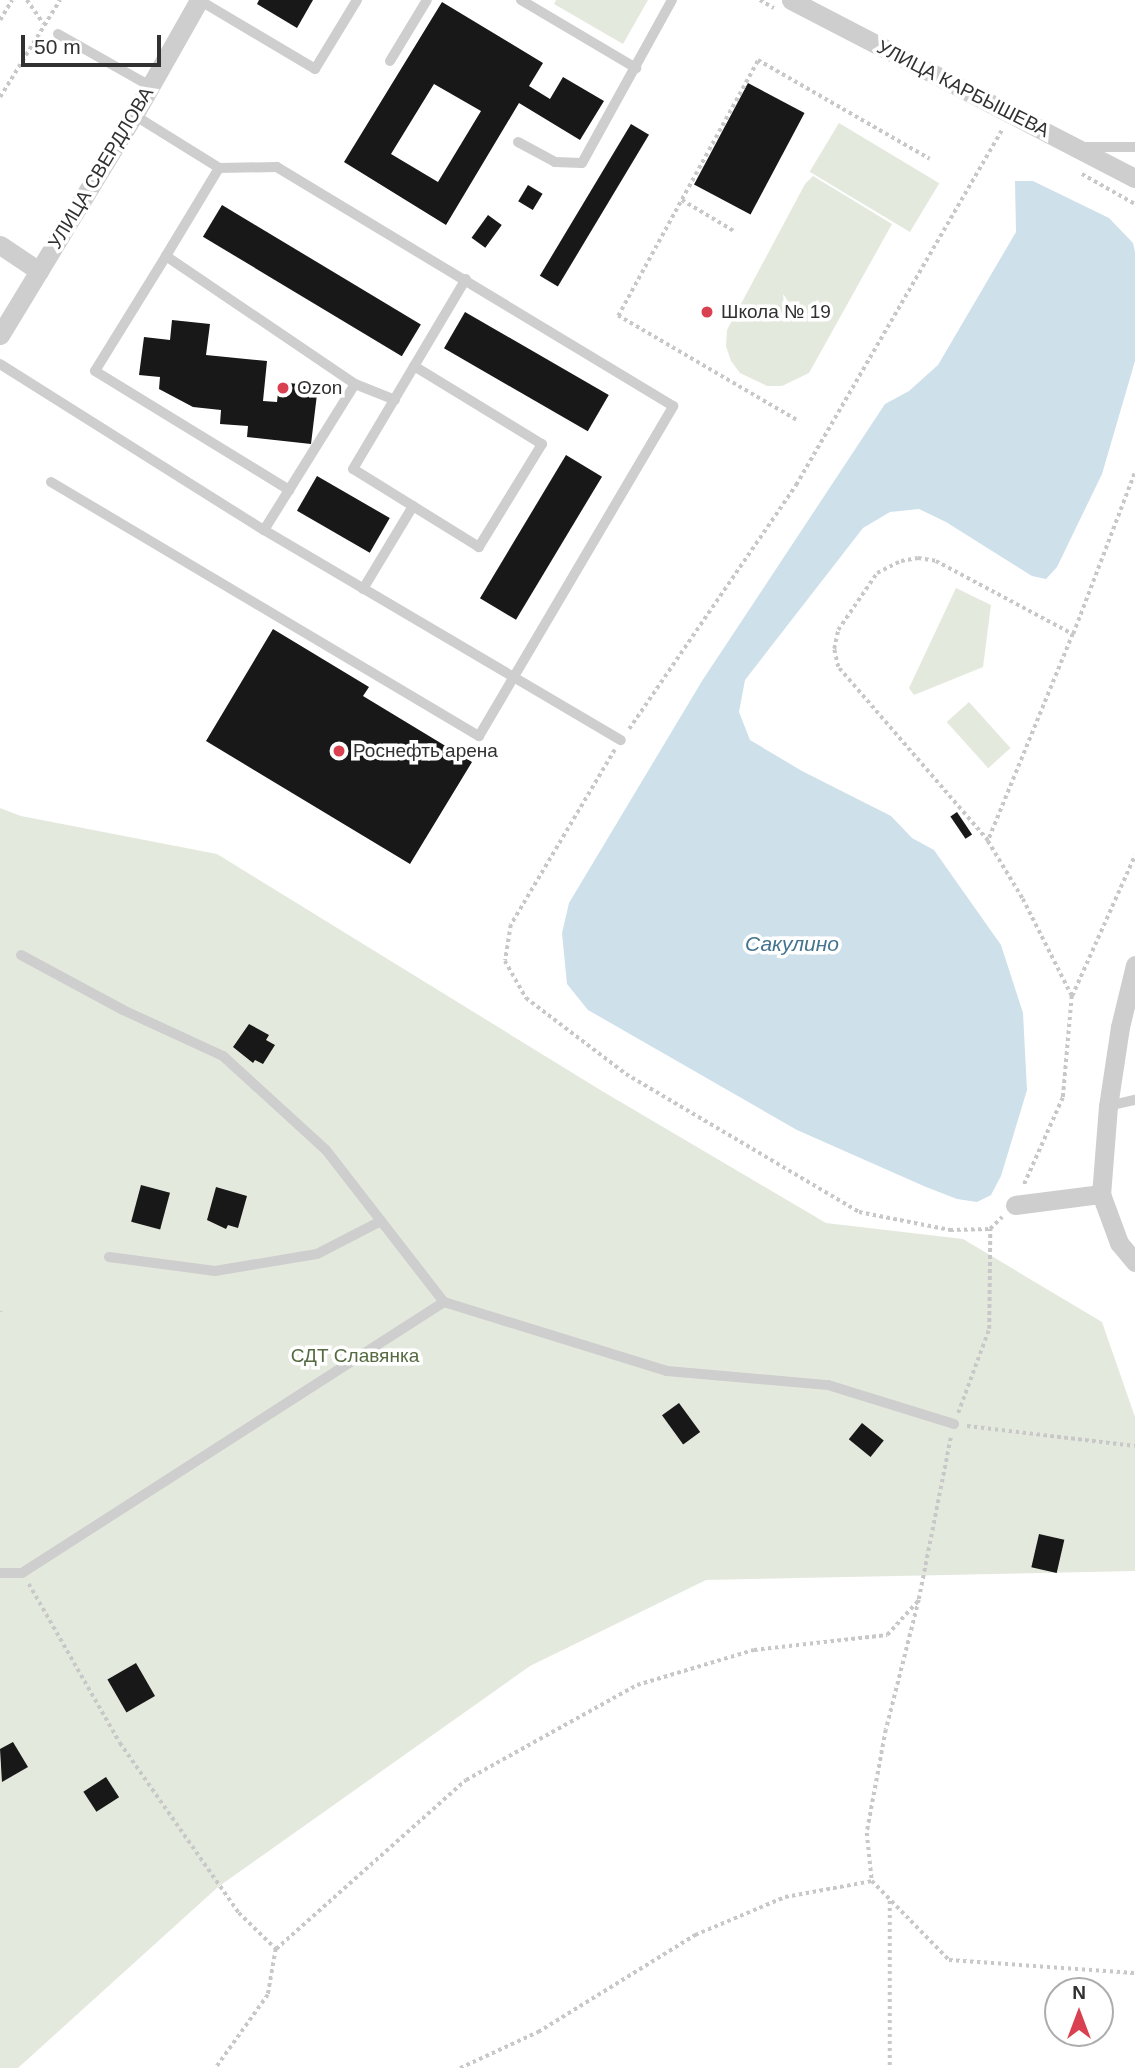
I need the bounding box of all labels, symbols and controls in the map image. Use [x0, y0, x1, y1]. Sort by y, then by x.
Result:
scale bar [24, 21, 164, 65]
text: 50 m [34, 35, 81, 58]
street label: УЛИЦА КАРБЫШЕВА [873, 36, 1053, 142]
street label: УЛИЦА СВЕРДЛОВА [44, 83, 158, 253]
place label: Школа № 19 [721, 301, 831, 323]
marker: Школа № 19 [699, 304, 715, 320]
place label: Ozon [297, 377, 342, 399]
marker: Ozon [275, 380, 291, 396]
place label: Роснефть арена [353, 740, 498, 762]
marker: Роснефть арена [331, 743, 347, 759]
water label: Сакулино [745, 931, 839, 957]
park label: СДТ Славянка [291, 1345, 419, 1367]
north arrow [1044, 1977, 1114, 2047]
text: N [1072, 1982, 1086, 2003]

